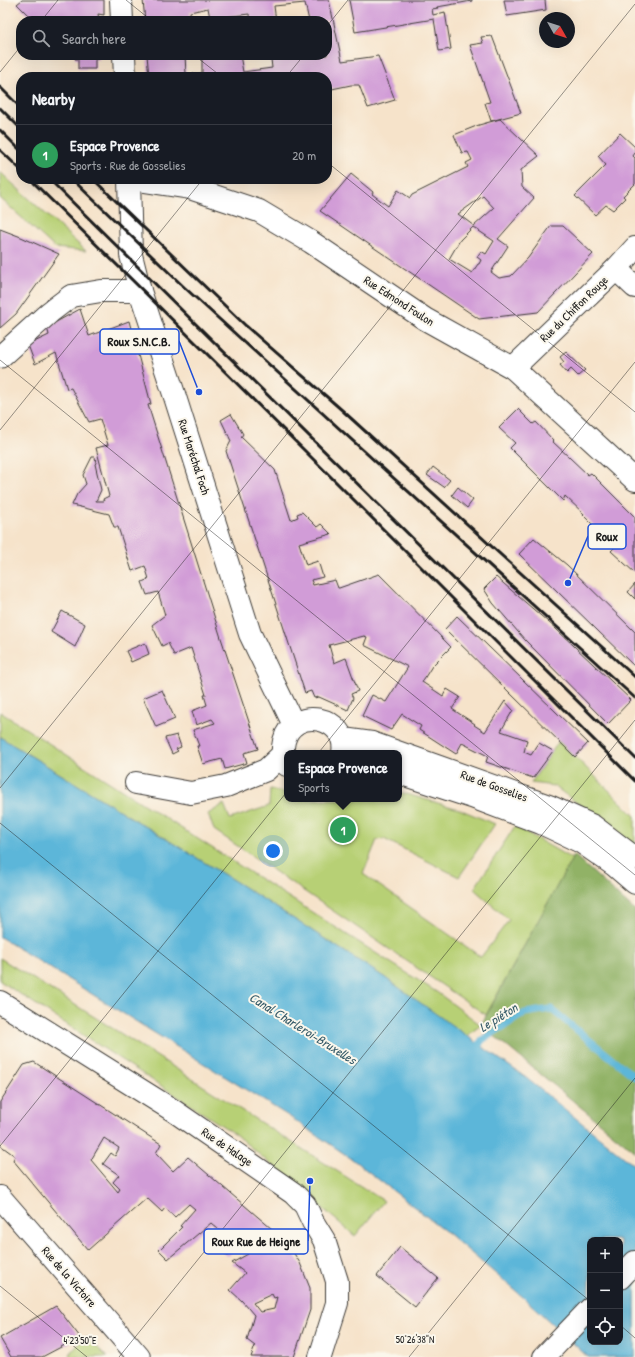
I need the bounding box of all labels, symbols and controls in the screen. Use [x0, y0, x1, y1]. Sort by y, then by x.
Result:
north arrow [539, 12, 575, 48]
search box [16, 16, 332, 60]
icon: search [30, 27, 52, 49]
text: Search here [62, 28, 126, 49]
text: Nearby [32, 87, 75, 110]
text: Espace Provence [70, 135, 160, 156]
text: 1 [43, 146, 47, 164]
text: 20 m [292, 146, 316, 164]
text: Sports · Rue de Gosselies [70, 156, 186, 174]
street label: Rue Edmond Foulon [361, 271, 438, 330]
street label: Rue du Chiffon Rouge [536, 272, 612, 346]
callout: Roux S.N.C.B. [100, 329, 179, 354]
text: Roux S.N.C.B. [108, 332, 171, 350]
street label: Rue Maréchal Foch [174, 417, 215, 497]
callout: Roux [588, 524, 626, 549]
text: Roux [596, 527, 618, 545]
popup [284, 750, 402, 802]
text: Espace Provence [298, 757, 388, 778]
street label: Rue de Gosselies [458, 766, 530, 806]
text: Sports [298, 778, 330, 796]
pin: 1 [330, 815, 356, 845]
your location [263, 841, 283, 861]
water label: Canal Charleroi-Bruxelles [246, 988, 361, 1069]
water label: Le piéton [475, 998, 522, 1037]
street label: Rue de Halage [198, 1123, 256, 1170]
callout: Roux Rue de Heigne [204, 1229, 308, 1254]
text: Roux Rue de Heigne [212, 1232, 301, 1251]
map controls [587, 1237, 623, 1345]
button: + [587, 1237, 623, 1273]
street label: Rue de la Victoire [38, 1242, 101, 1311]
button: − [587, 1273, 623, 1309]
button: locate [587, 1309, 623, 1345]
text: 50°26'38"N [396, 1333, 434, 1346]
text: 4°23'50"E [63, 1334, 97, 1347]

